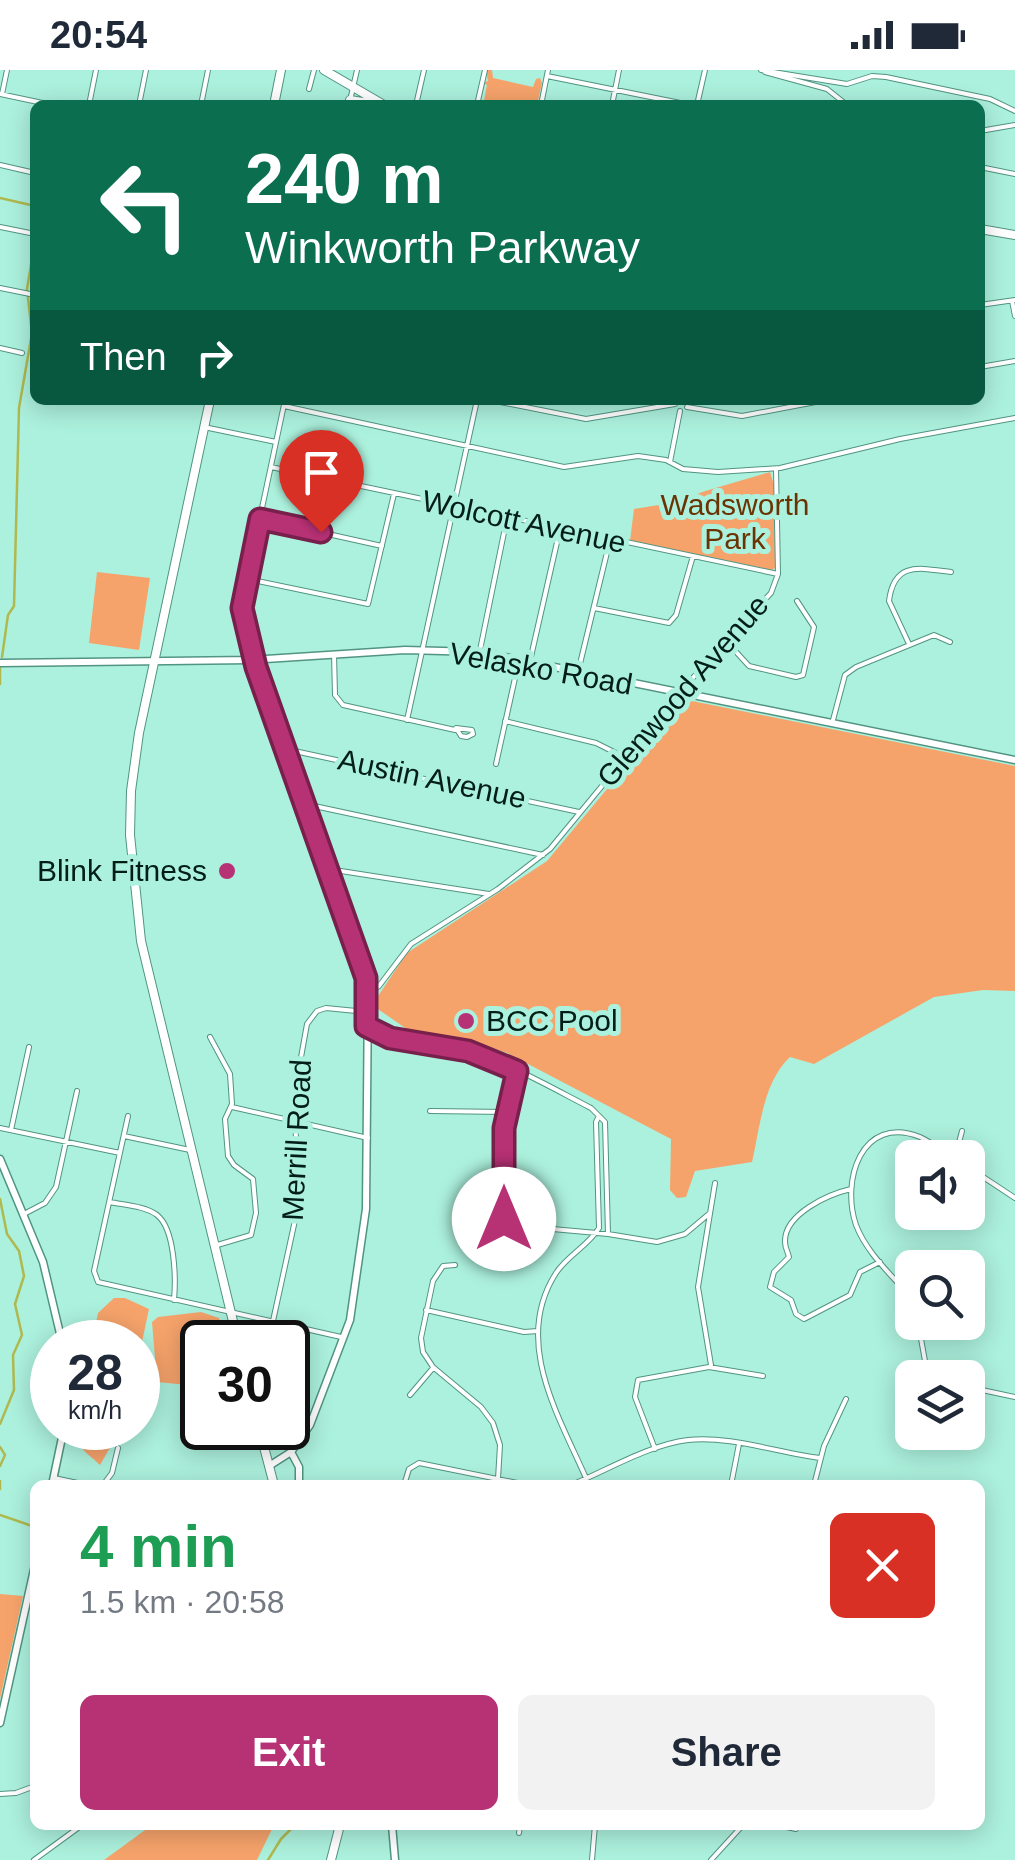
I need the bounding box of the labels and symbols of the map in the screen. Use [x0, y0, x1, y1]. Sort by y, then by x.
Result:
pin [279, 430, 364, 533]
street label: Wolcott Avenue [419, 484, 629, 559]
park label: Wadsworth Park [661, 488, 809, 555]
street label: Glenwood Avenue [590, 588, 775, 793]
street label: Velasko Road [447, 636, 635, 701]
street label: Austin Avenue [335, 742, 529, 815]
place label: Blink Fitness [37, 854, 207, 887]
marker: Blink Fitness [216, 860, 238, 882]
place label: BCC Pool [486, 1004, 618, 1037]
marker: BCC Pool [455, 1010, 477, 1032]
street label: Merrill Road [276, 1058, 317, 1222]
position arrow [452, 1167, 556, 1271]
speed limit sign: 30 [180, 1320, 310, 1450]

